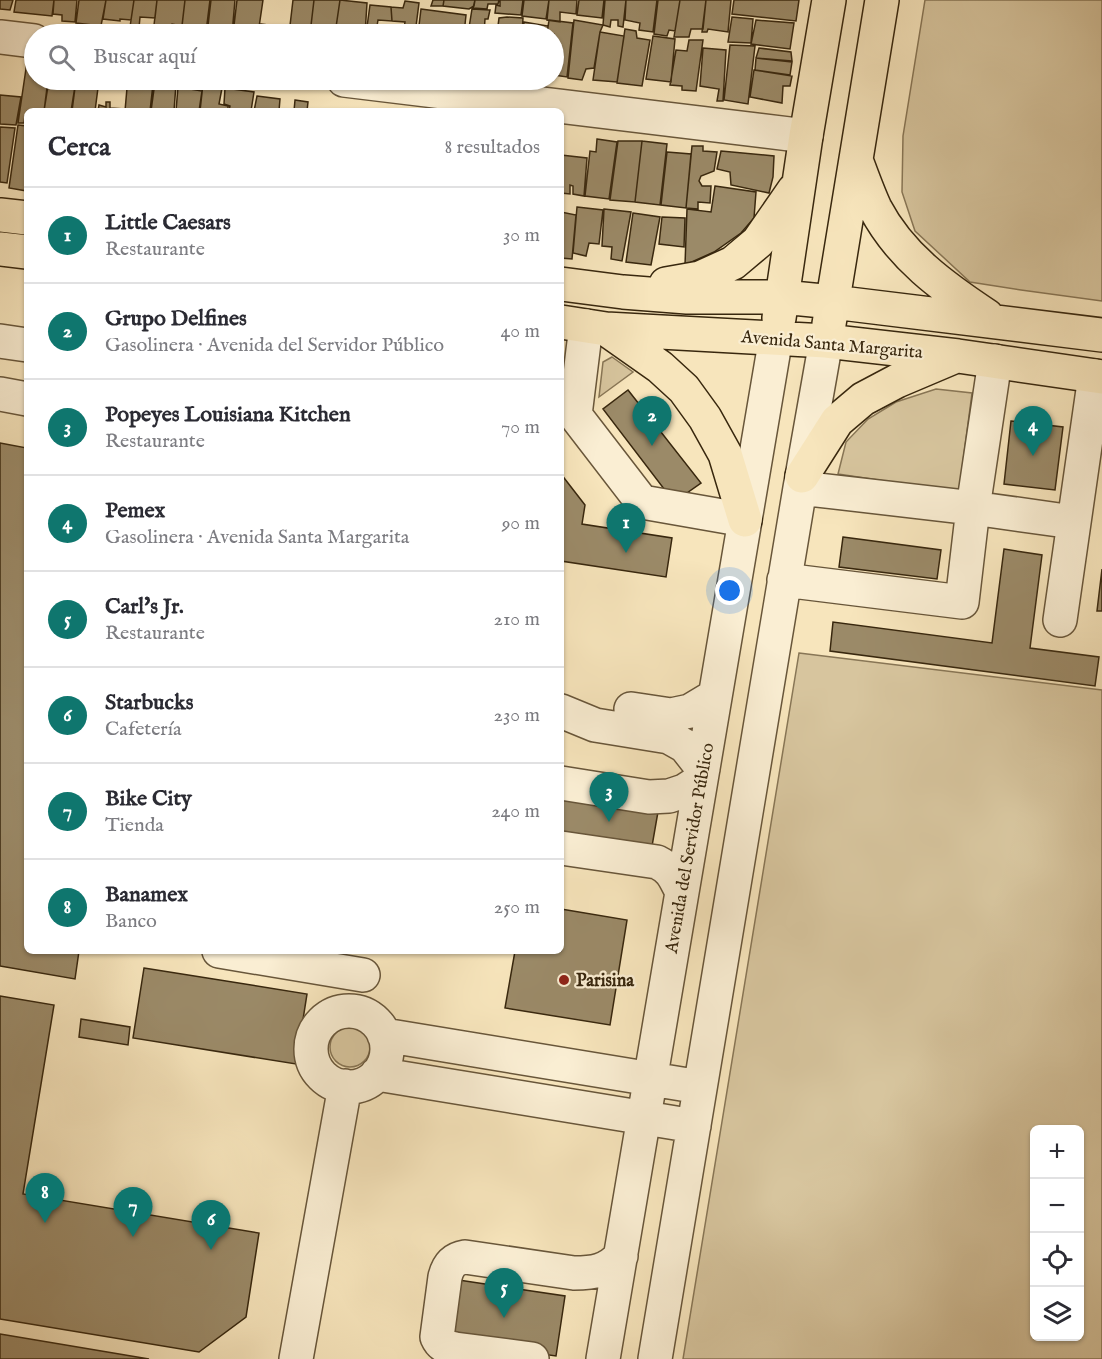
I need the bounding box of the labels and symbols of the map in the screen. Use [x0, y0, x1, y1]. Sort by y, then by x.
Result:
street label: Avenida Santa Margarita [739, 326, 924, 365]
pin: 2 [632, 396, 672, 446]
pin: 4 [1014, 406, 1052, 456]
pin: 1 [606, 504, 646, 553]
your location [715, 576, 744, 605]
street label: Avenida del Servidor Público [660, 741, 720, 956]
pin: 3 [590, 772, 628, 822]
place label: Parisina [576, 970, 635, 993]
marker: Parisina [557, 973, 571, 987]
pin: 8 [26, 1174, 64, 1223]
pin: 7 [114, 1188, 152, 1237]
pin: 6 [192, 1200, 230, 1250]
pin: 5 [484, 1268, 524, 1318]

